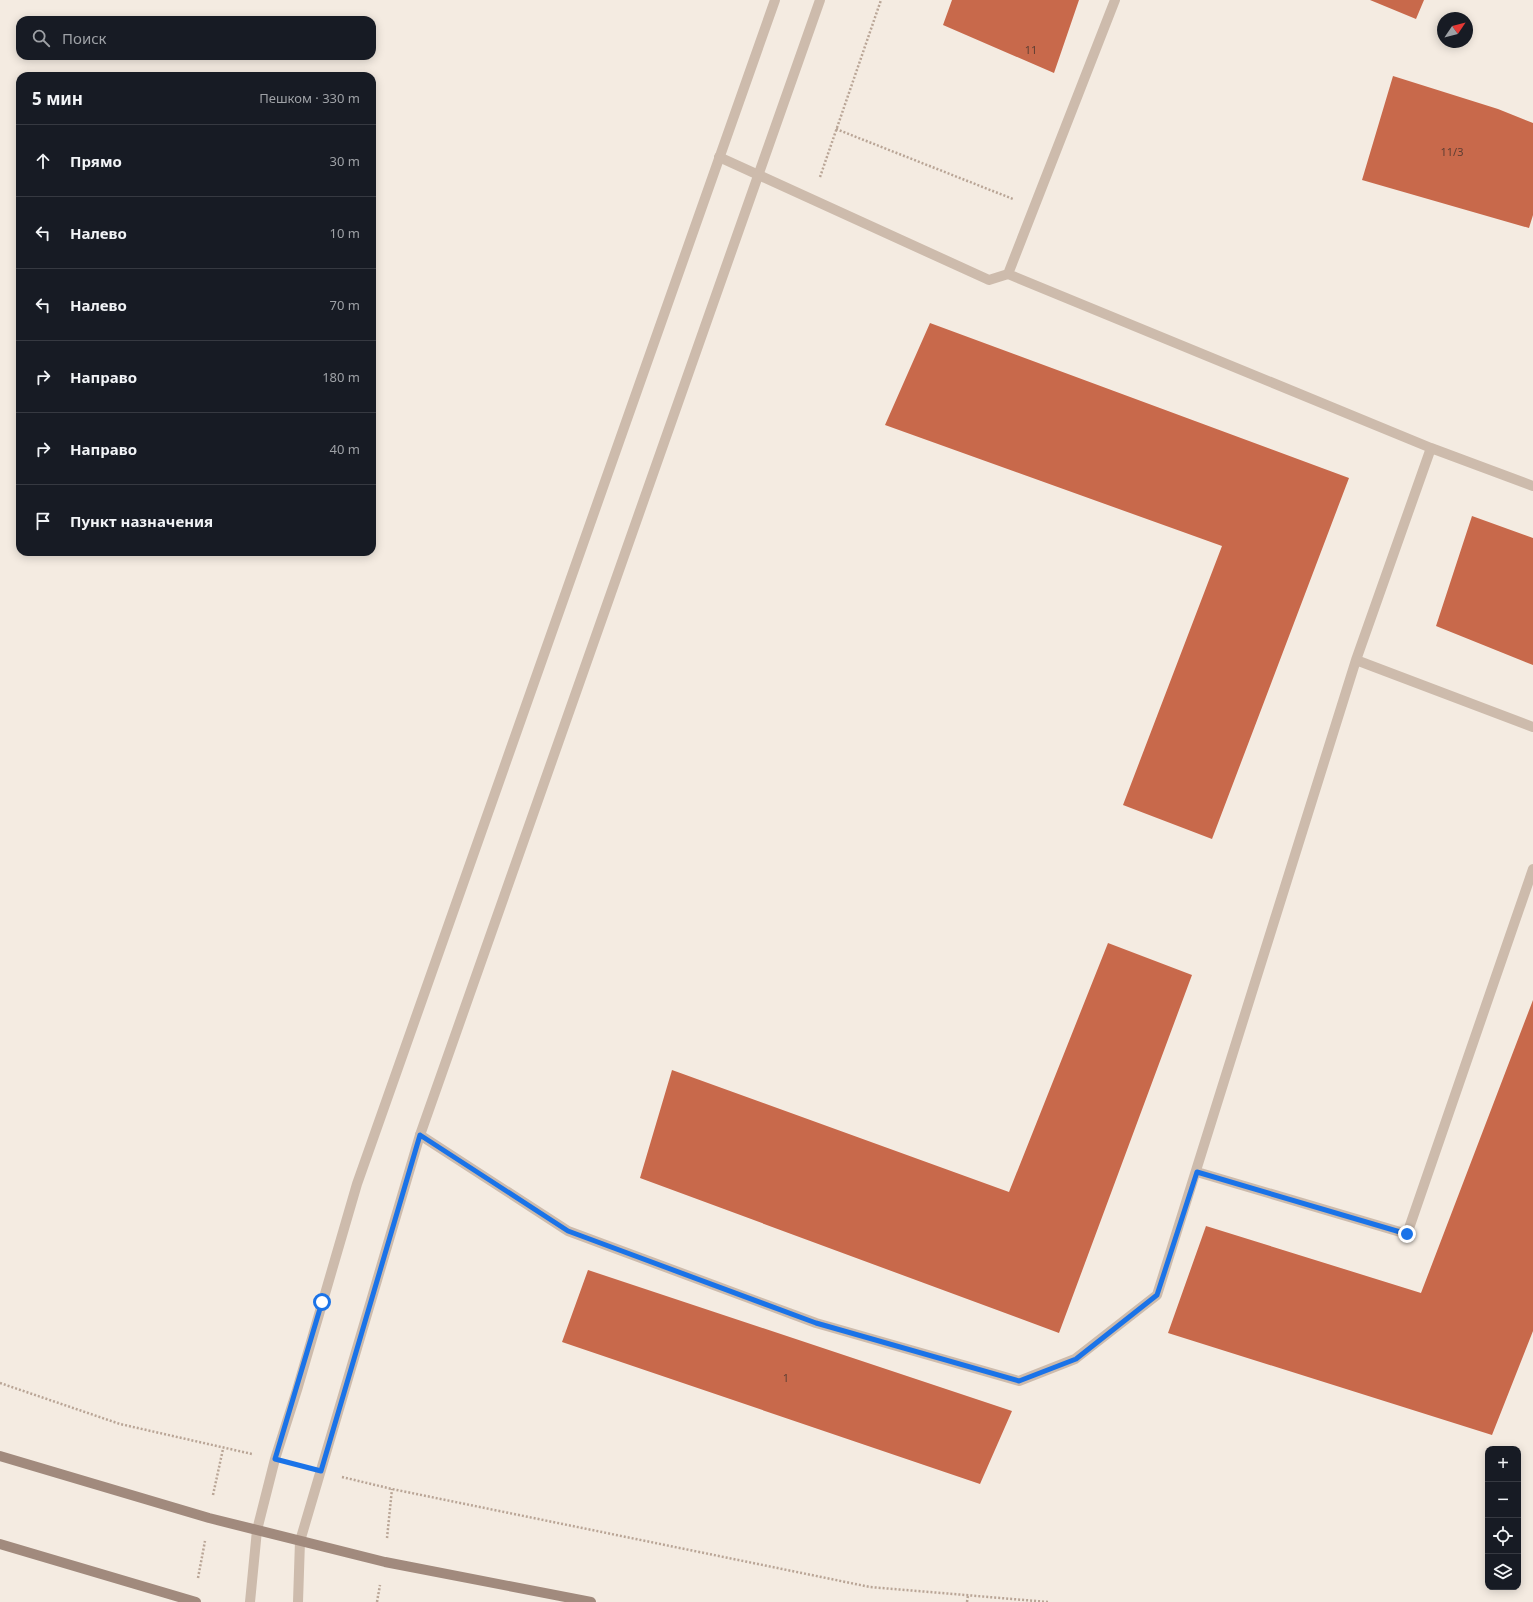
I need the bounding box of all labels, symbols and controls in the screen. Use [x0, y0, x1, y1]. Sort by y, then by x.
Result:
north arrow [1437, 12, 1473, 48]
search box [16, 16, 376, 60]
icon: search [30, 27, 52, 49]
text: Поиск [62, 28, 107, 48]
house number: 11 [1025, 42, 1037, 57]
text: 5 мин [32, 87, 83, 110]
text: Пешком · 330 m [259, 89, 360, 107]
house number: 11/3 [1441, 144, 1463, 159]
icon: ahead [32, 150, 54, 172]
text: Прямо [70, 151, 122, 171]
text: 30 m [330, 152, 360, 170]
icon: left [32, 222, 54, 244]
text: Налево [70, 223, 127, 243]
text: 10 m [330, 224, 360, 242]
icon: left [32, 294, 54, 316]
text: Налево [70, 295, 127, 315]
text: 70 m [330, 296, 360, 314]
icon: right [32, 366, 54, 388]
text: Направо [70, 367, 137, 387]
text: 180 m [322, 368, 360, 386]
icon: right [32, 438, 54, 460]
text: Направо [70, 439, 137, 459]
text: 40 m [330, 440, 360, 458]
icon: arrive [32, 510, 54, 532]
text: Пункт назначения [70, 511, 213, 531]
route end [1398, 1225, 1416, 1243]
route start [313, 1293, 331, 1311]
house number: 1 [783, 1370, 789, 1385]
map controls [1485, 1446, 1521, 1590]
button: + [1485, 1446, 1521, 1482]
button: − [1485, 1482, 1521, 1518]
button: locate [1485, 1518, 1521, 1554]
button: layers [1485, 1554, 1521, 1590]

